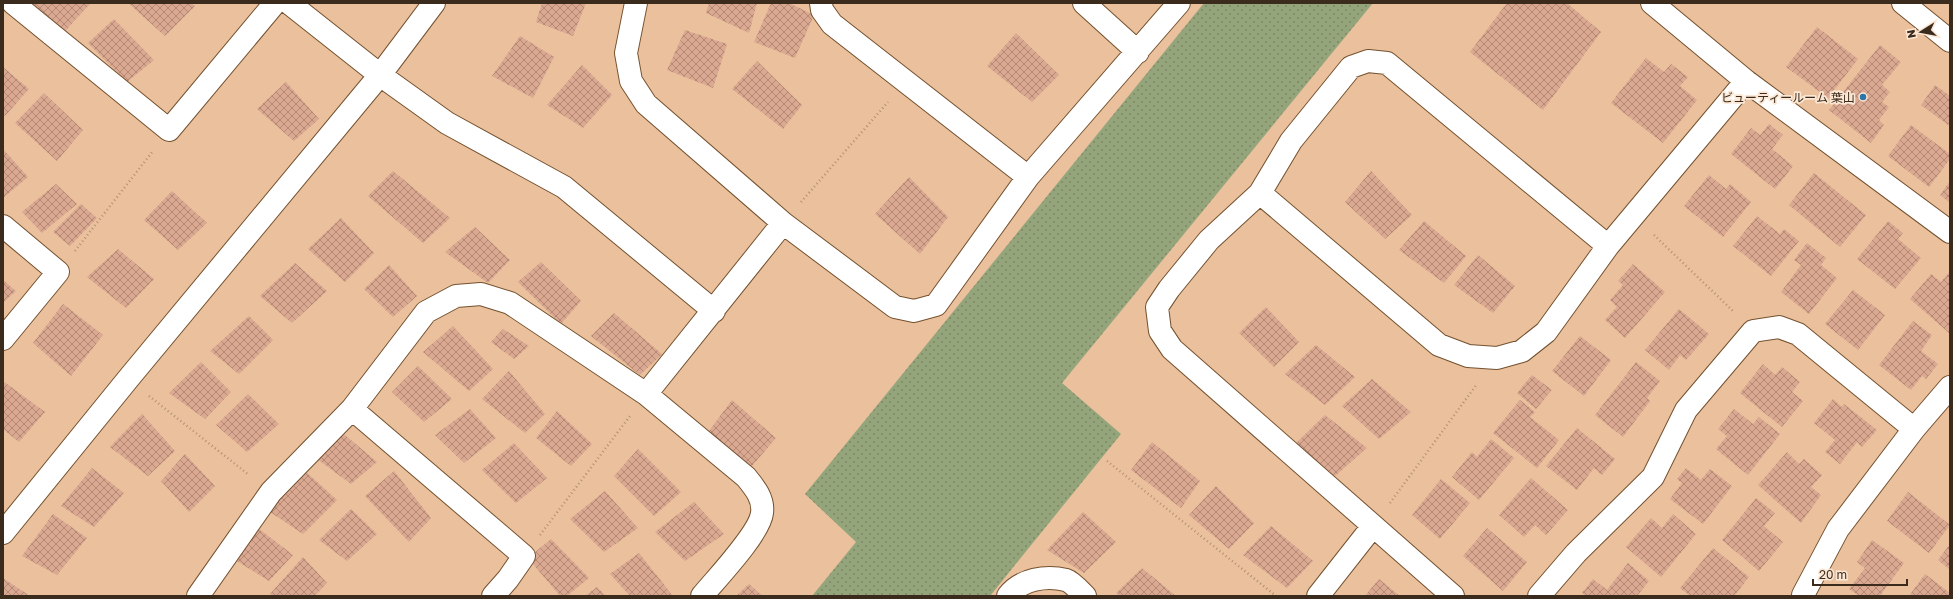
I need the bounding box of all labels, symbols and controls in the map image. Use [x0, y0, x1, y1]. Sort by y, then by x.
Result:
north arrow [1901, 12, 1941, 52]
text: N [1904, 29, 1918, 39]
place label: ビューティールーム 葉山 [1721, 90, 1855, 105]
marker: ビューティールーム 葉山 [1858, 92, 1868, 102]
scale bar [1813, 561, 1907, 587]
text: 20 m [1819, 567, 1847, 582]

